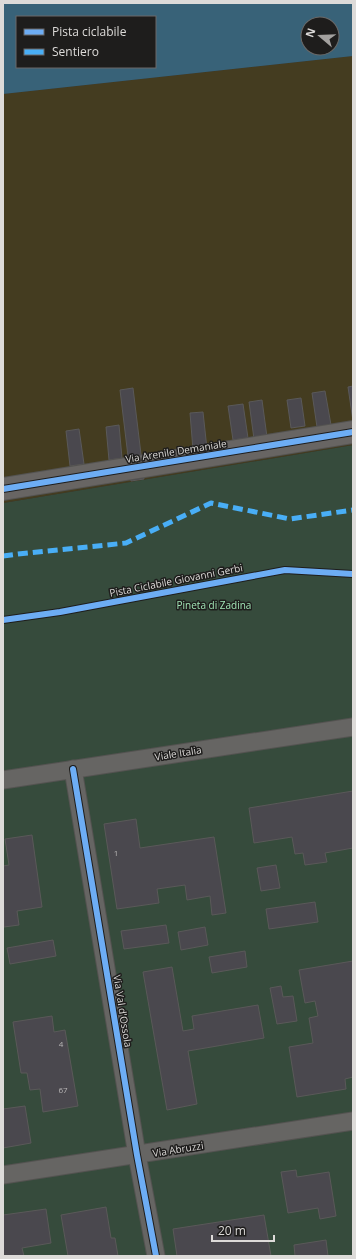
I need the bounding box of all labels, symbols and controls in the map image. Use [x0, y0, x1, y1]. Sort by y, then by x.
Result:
legend [16, 16, 156, 68]
north arrow [300, 16, 340, 56]
text: Pista ciclabile [52, 23, 127, 40]
text: N [302, 26, 319, 39]
text: Sentiero [52, 43, 99, 60]
street label: Via Arenile Demaniale [124, 436, 228, 466]
street label: Pista Ciclabile Giovanni Gerbi [108, 560, 244, 600]
park label: Pineta di Zadina [177, 598, 251, 612]
street label: Viale Italia [154, 742, 202, 764]
house number: 1 [114, 847, 118, 858]
street label: Via Val d'Ossola [110, 974, 136, 1048]
house number: 4 [59, 1038, 64, 1049]
house number: 67 [58, 1084, 68, 1095]
street label: Via Abruzzi [152, 1138, 204, 1160]
scale bar [212, 1217, 274, 1243]
text: 20 m [218, 1222, 246, 1239]

